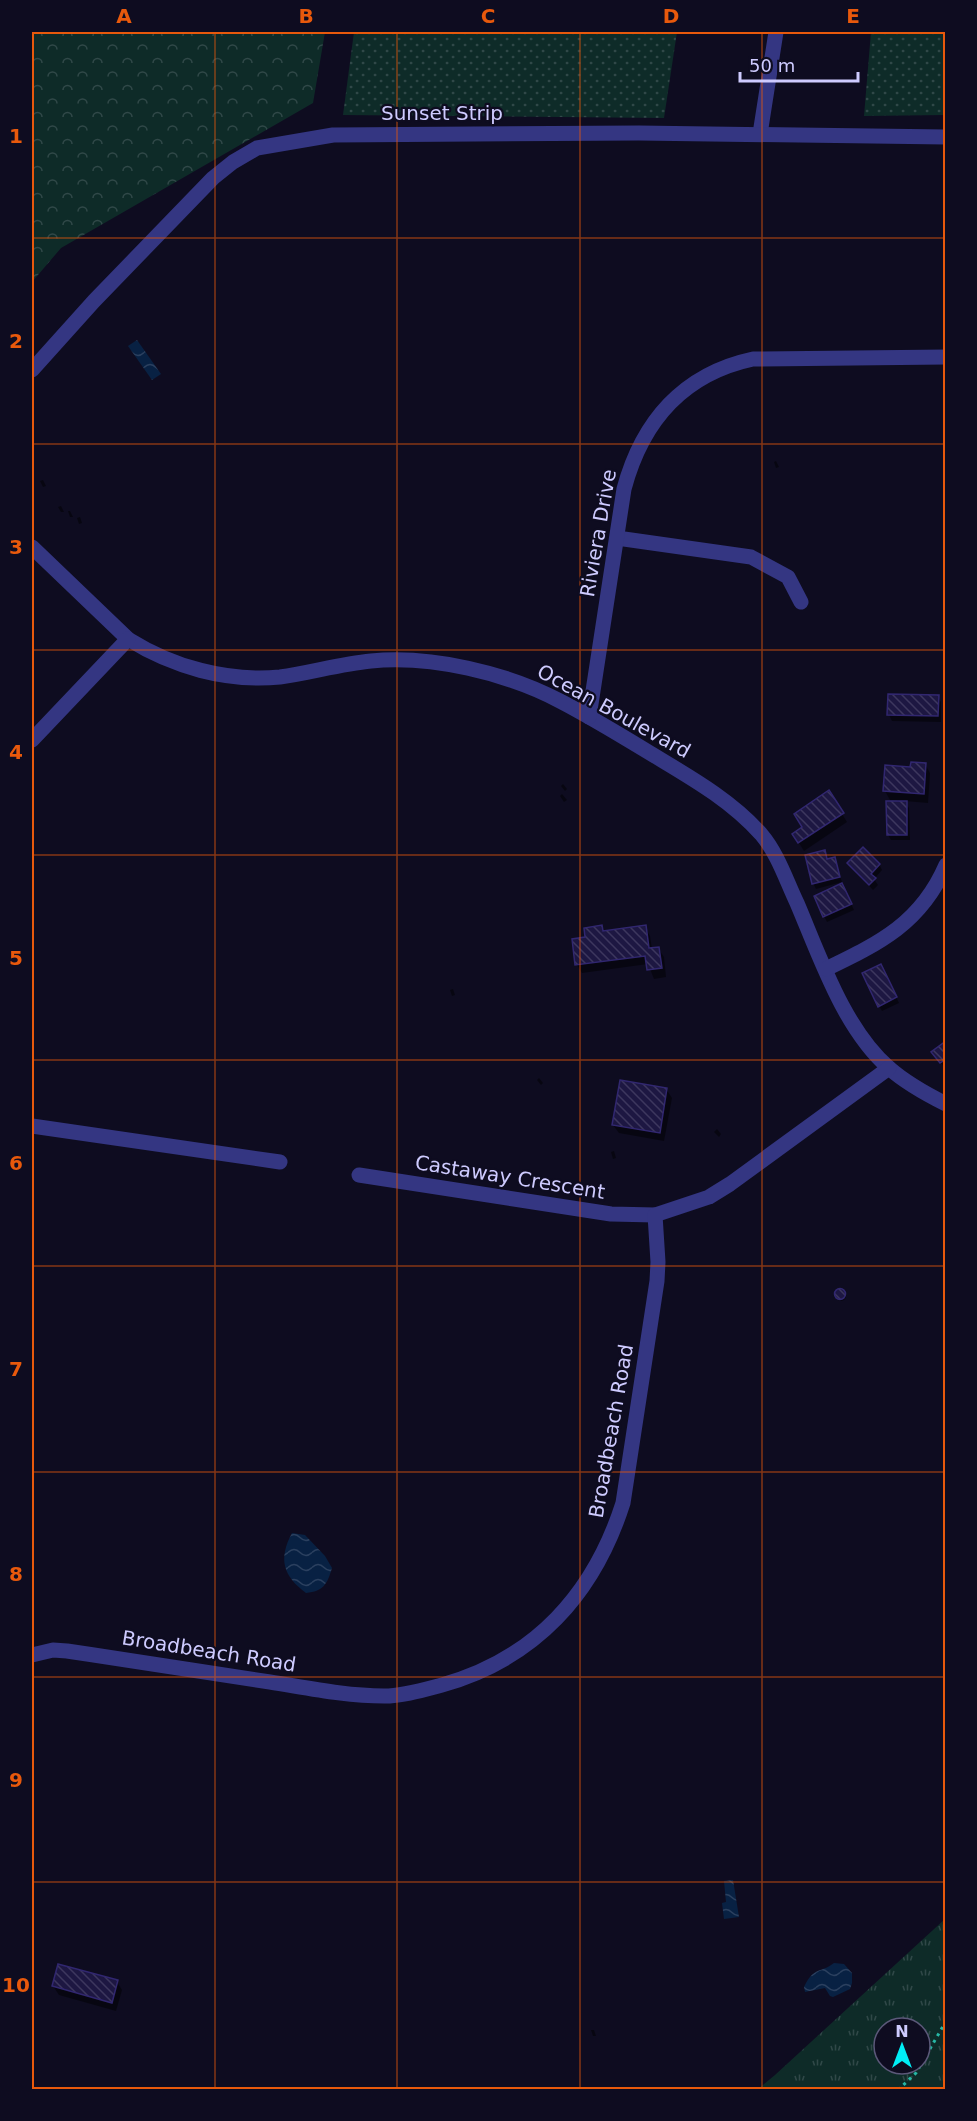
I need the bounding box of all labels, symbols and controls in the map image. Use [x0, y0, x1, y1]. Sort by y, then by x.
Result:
text: A [116, 4, 132, 28]
text: B [298, 4, 314, 28]
text: C [481, 4, 495, 28]
text: D [663, 4, 679, 28]
text: E [846, 4, 860, 28]
scale bar [740, 45, 858, 83]
text: 50 m [749, 55, 795, 76]
street label: Sunset Strip [381, 101, 503, 125]
text: 1 [9, 124, 23, 148]
text: 2 [9, 329, 23, 353]
street label: Riviera Drive [575, 467, 621, 599]
text: 3 [9, 535, 23, 559]
street label: Ocean Boulevard [533, 659, 695, 763]
text: 4 [9, 740, 23, 764]
text: 5 [9, 946, 23, 970]
street label: Castaway Crescent [413, 1150, 607, 1204]
text: 6 [9, 1151, 23, 1175]
street label: Broadbeach Road [584, 1342, 638, 1520]
text: 7 [9, 1357, 23, 1381]
text: 8 [9, 1562, 23, 1586]
street label: Broadbeach Road [120, 1625, 298, 1677]
text: 9 [9, 1768, 23, 1792]
text: 10 [2, 1973, 30, 1997]
north arrow [872, 2016, 932, 2076]
text: N [895, 2022, 909, 2041]

